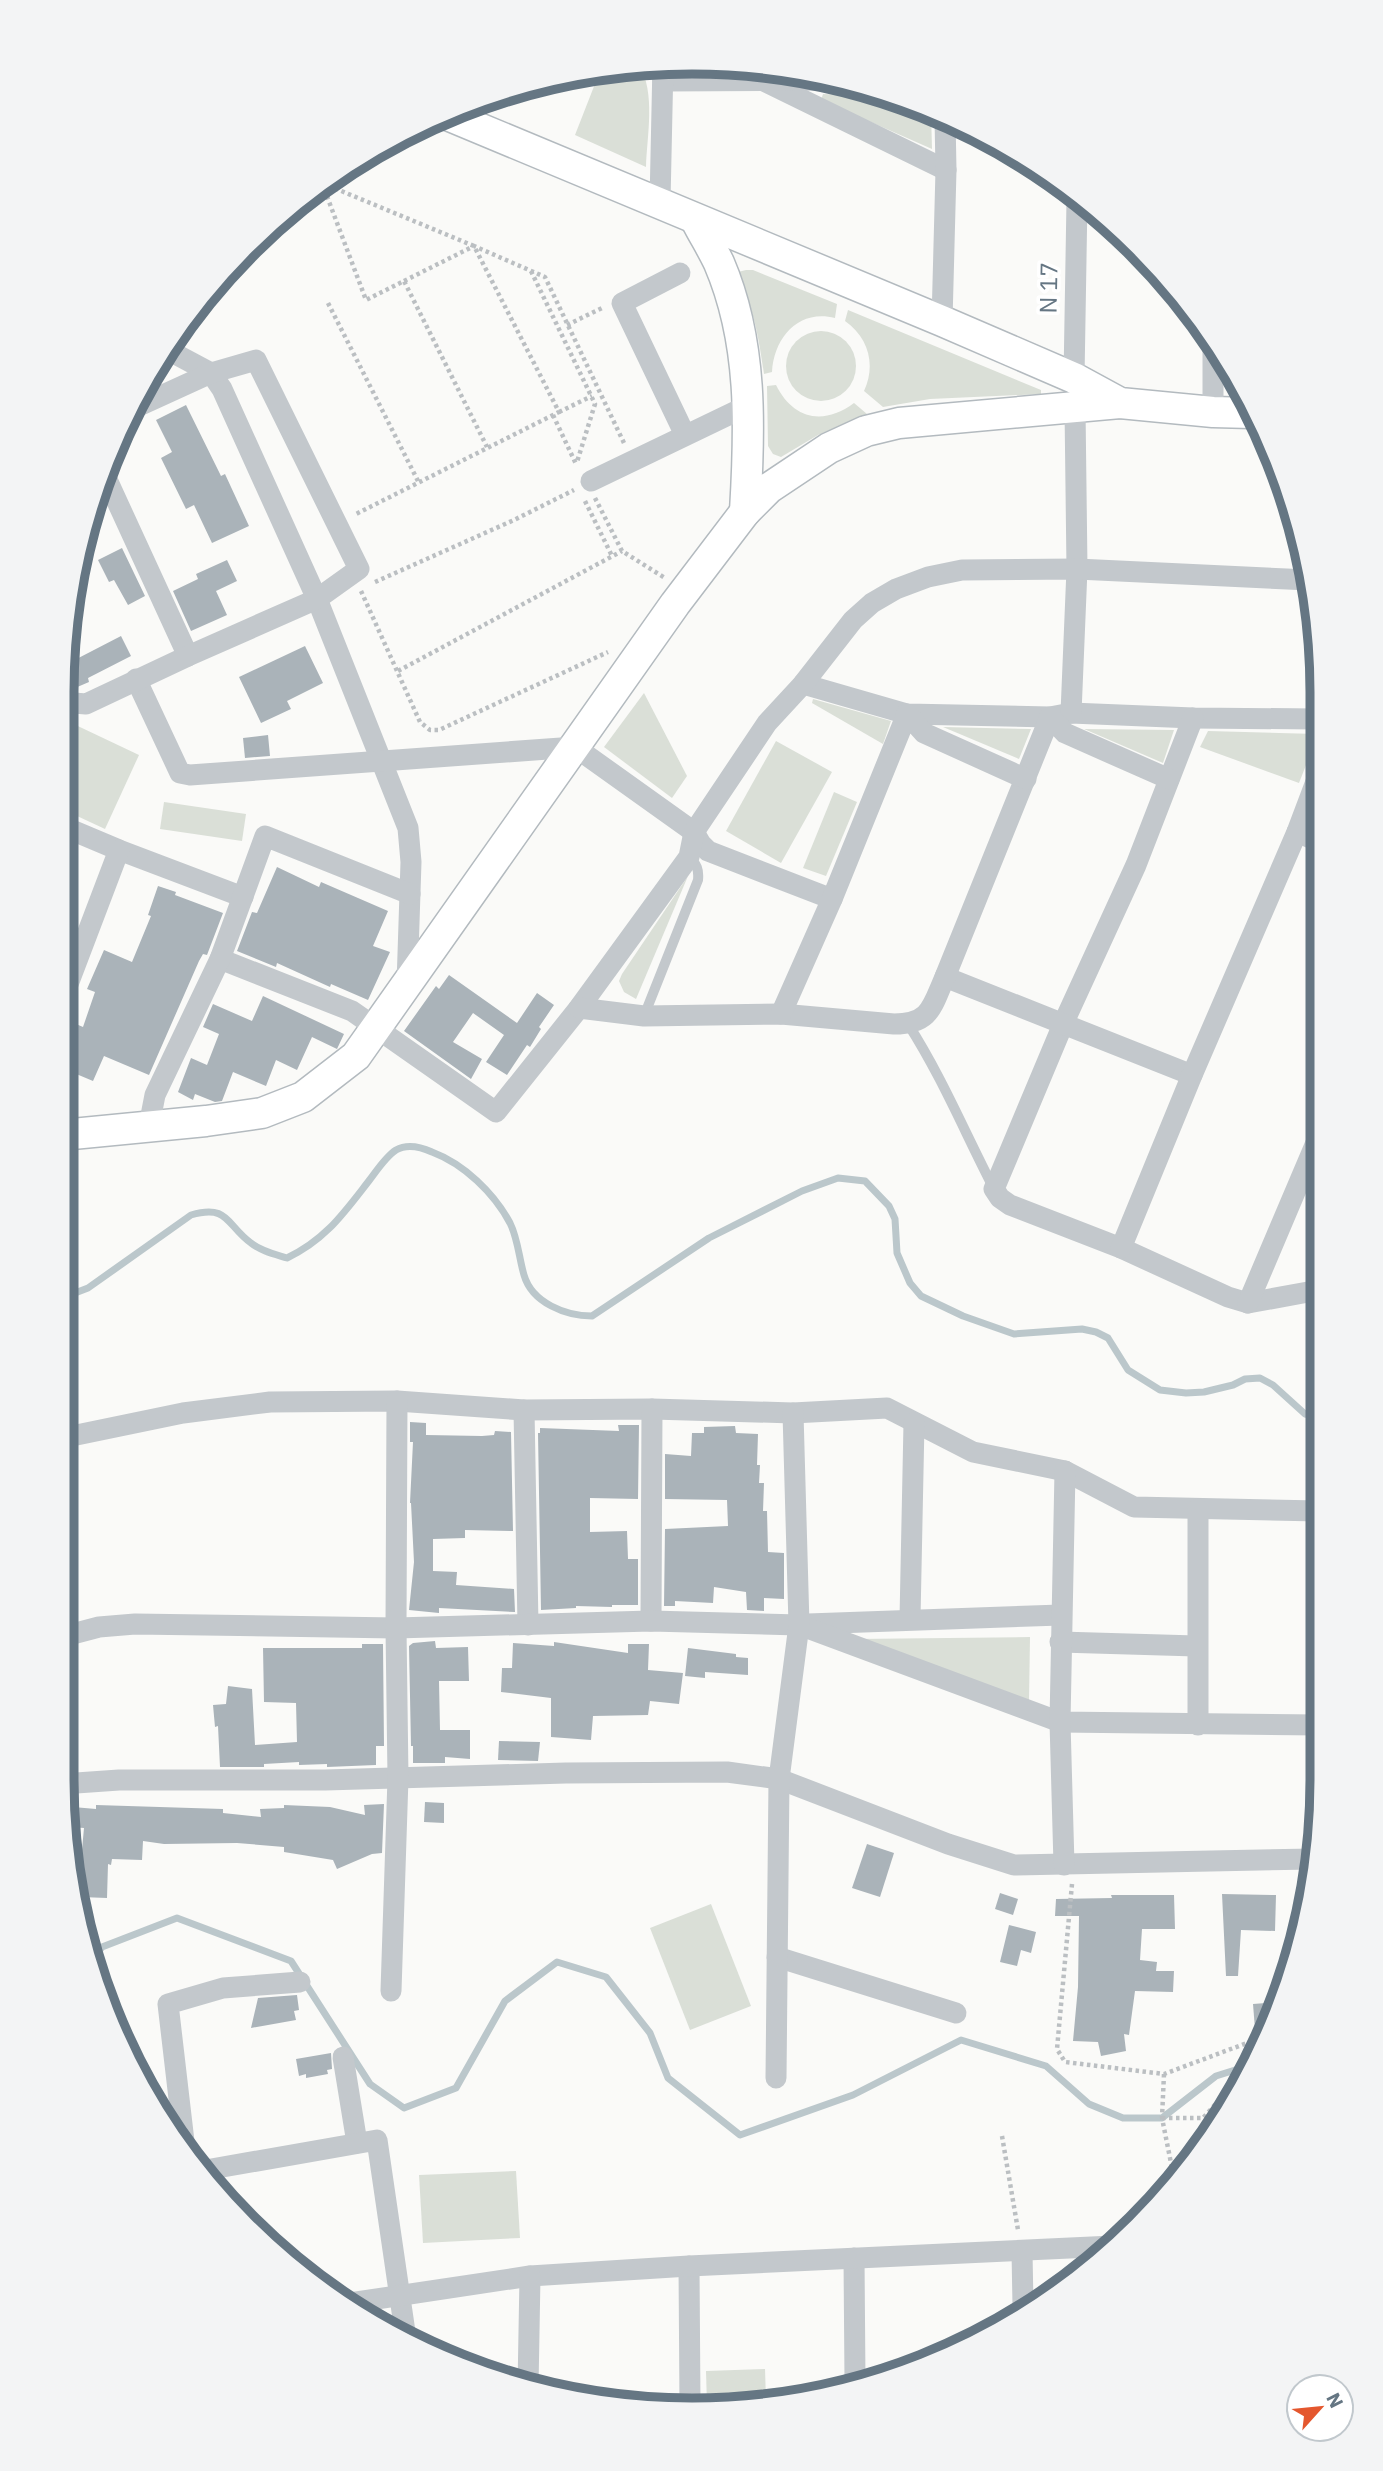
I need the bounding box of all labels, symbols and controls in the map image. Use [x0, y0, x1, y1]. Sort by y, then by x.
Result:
street label: N 17 [1032, 262, 1064, 314]
north arrow [1285, 2373, 1355, 2443]
text: N [1321, 2389, 1349, 2412]

